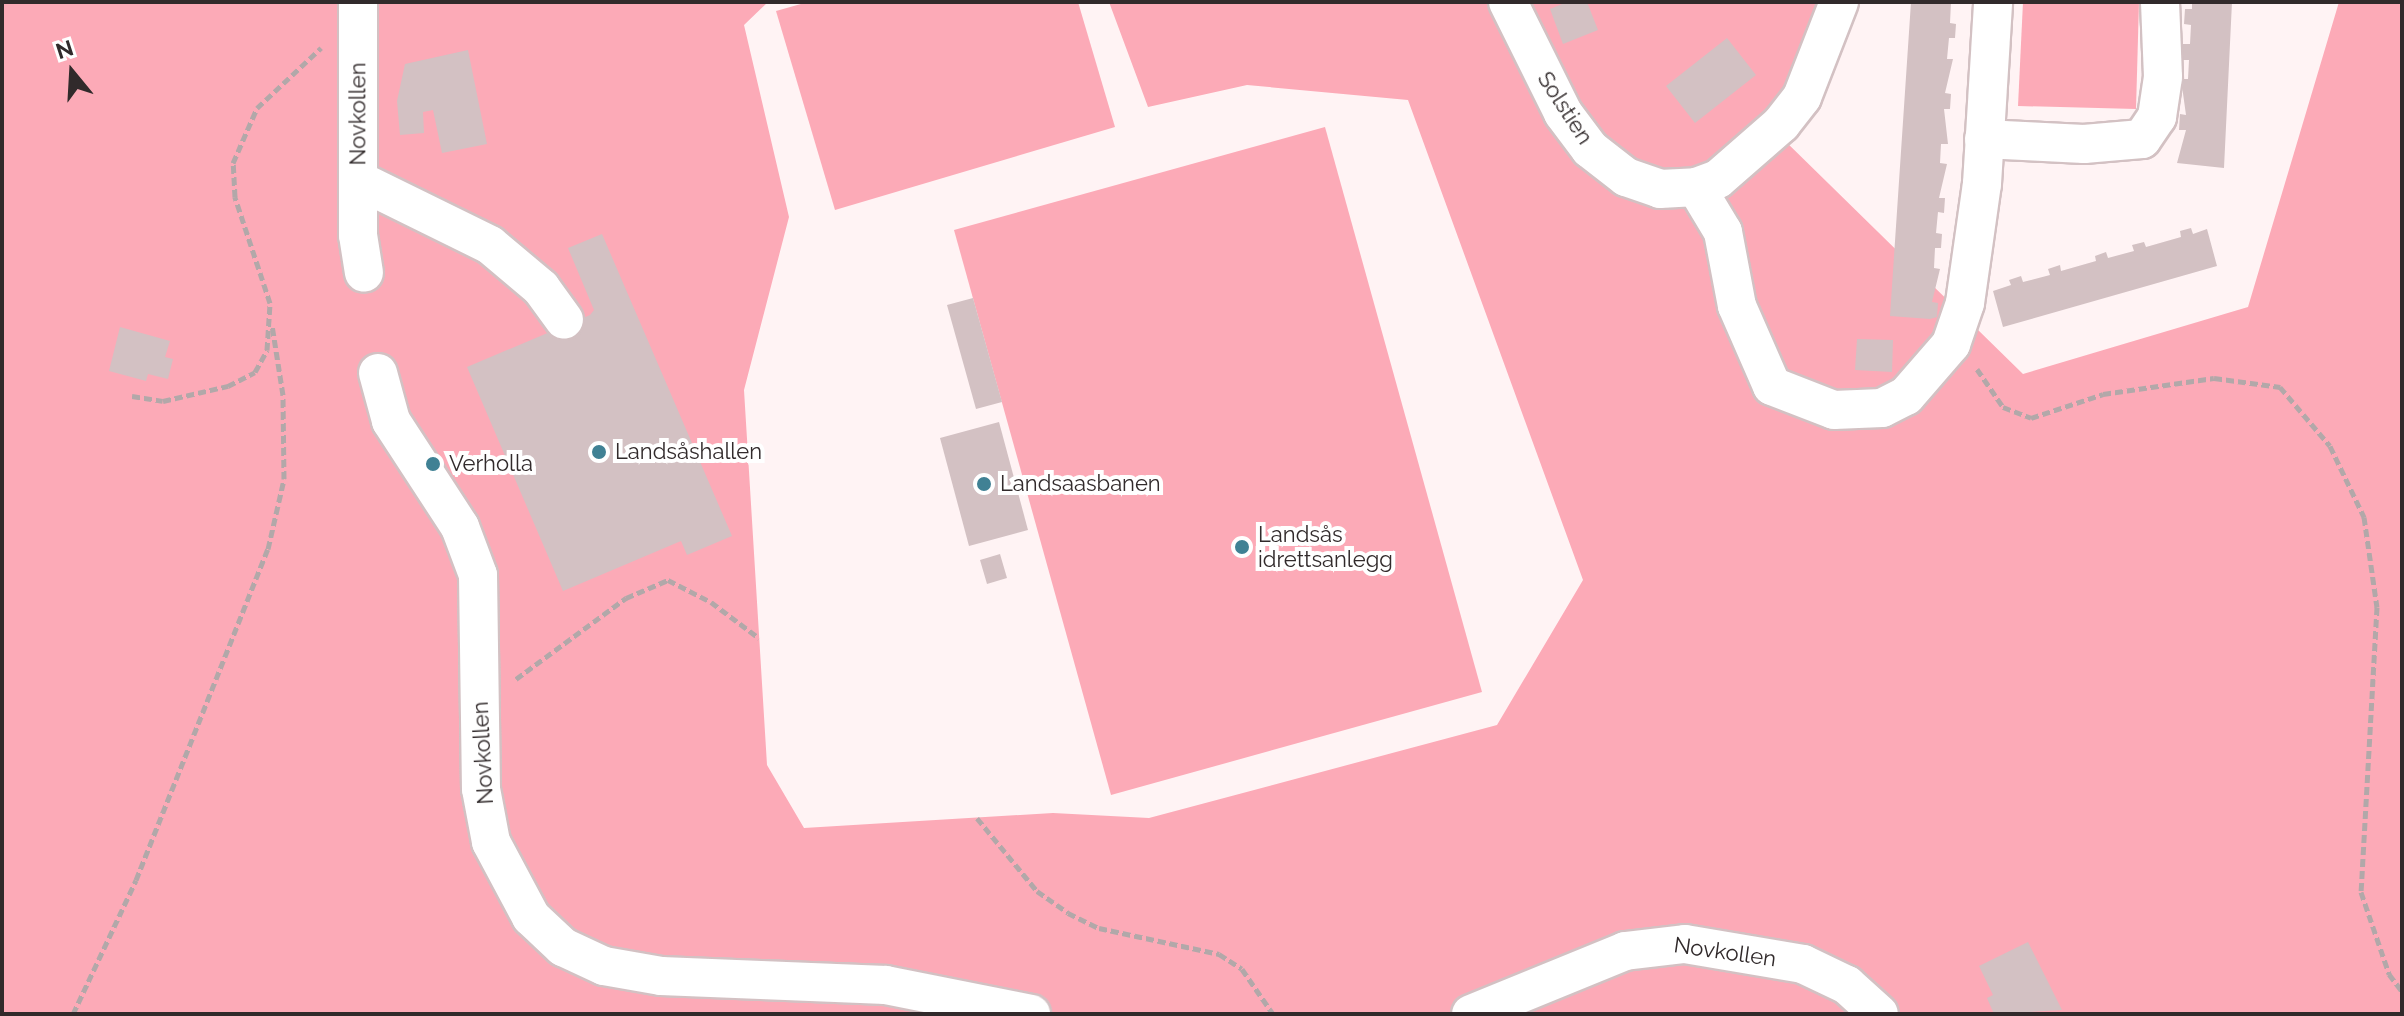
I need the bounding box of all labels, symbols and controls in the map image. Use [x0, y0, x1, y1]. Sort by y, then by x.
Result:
north arrow [32, 32, 112, 112]
text: N [53, 34, 77, 64]
street label: Novkollen [345, 62, 371, 166]
street label: Solstien [1532, 67, 1598, 149]
place label: Landsåshallen [615, 439, 762, 465]
marker: Landsåshallen [590, 443, 608, 461]
place label: Verholla [449, 451, 533, 477]
marker: Verholla [424, 455, 442, 473]
place label: Landsaasbanen [1000, 471, 1161, 497]
marker: Landsaasbanen [975, 475, 993, 493]
place label: Landsås idrettsanlegg [1258, 521, 1393, 572]
marker: Landsås idrettsanlegg [1233, 538, 1251, 556]
street label: Novkollen [467, 701, 499, 805]
street label: Novkollen [1672, 932, 1778, 972]

